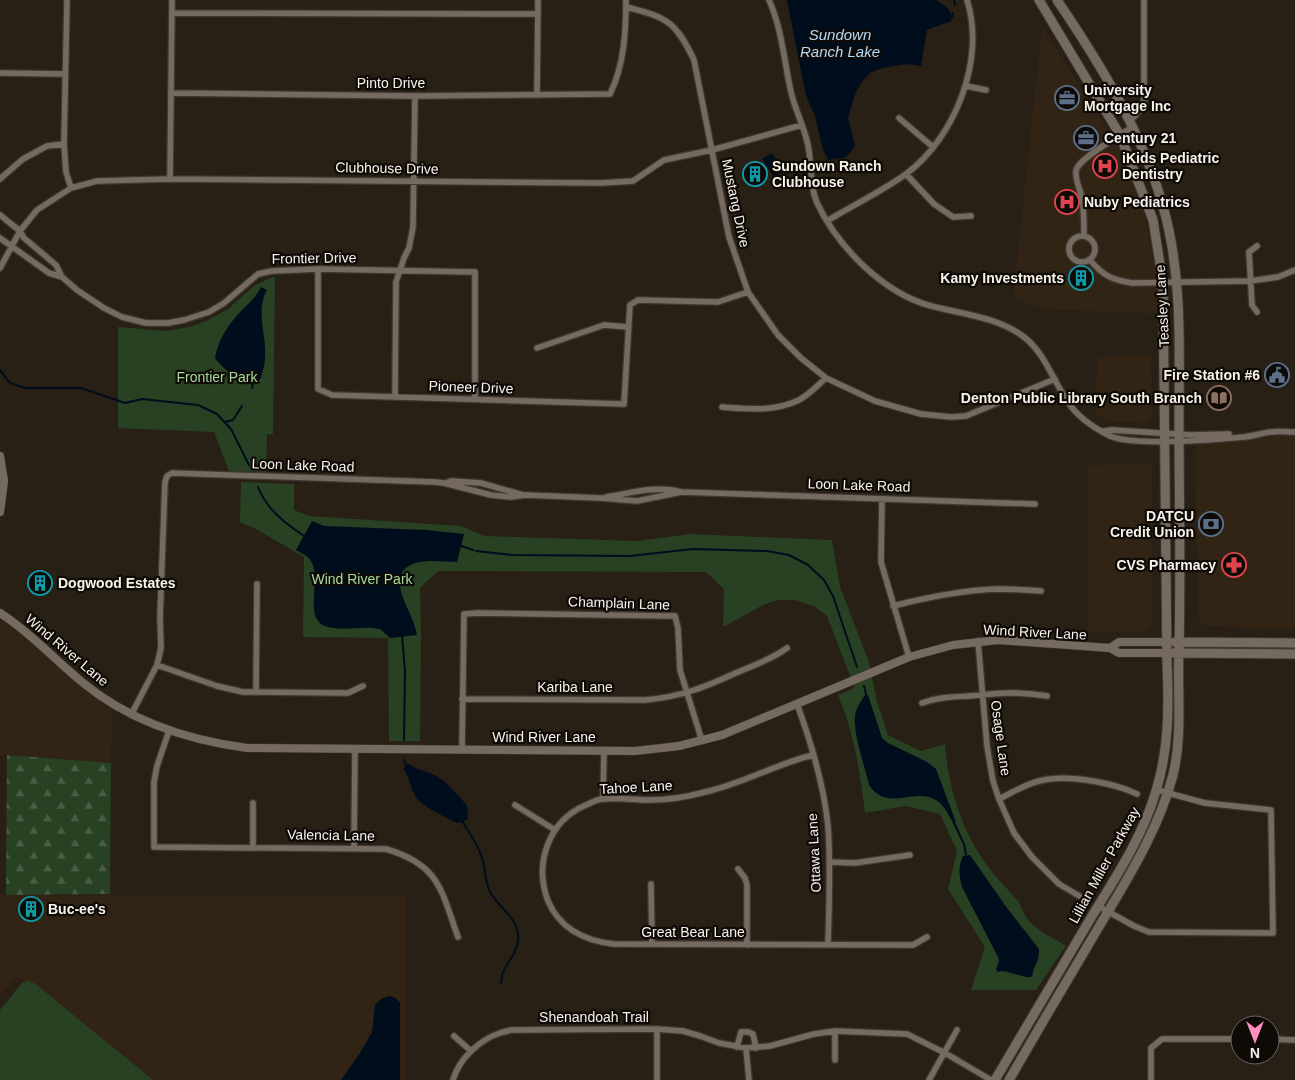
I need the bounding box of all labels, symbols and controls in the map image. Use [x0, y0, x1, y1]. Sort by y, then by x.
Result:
water label: Sundown Ranch Lake [800, 26, 880, 60]
street label: Pinto Drive [357, 75, 425, 91]
place label: University Mortgage Inc [1084, 82, 1171, 114]
office icon: University Mortgage Inc [1054, 85, 1080, 111]
office icon: Century 21 [1073, 125, 1099, 151]
place label: Century 21 [1104, 130, 1177, 146]
place label: iKids Pediatric Dentistry [1122, 150, 1219, 182]
hospital icon: iKids Pediatric Dentistry [1092, 153, 1118, 179]
street label: Mustang Drive [719, 157, 753, 249]
place label: Sundown Ranch Clubhouse [772, 158, 882, 190]
street label: Clubhouse Drive [335, 159, 439, 177]
building icon: Sundown Ranch Clubhouse [742, 161, 768, 187]
hospital icon: Nuby Pediatrics [1054, 189, 1080, 215]
place label: Nuby Pediatrics [1084, 194, 1190, 210]
street label: Frontier Drive [271, 249, 357, 267]
street label: Teasley Lane [1152, 264, 1172, 348]
building icon: Kamy Investments [1068, 265, 1094, 291]
place label: Kamy Investments [940, 270, 1064, 286]
public building icon: Fire Station #6 [1264, 362, 1290, 388]
place label: Fire Station #6 [1164, 367, 1260, 383]
park label: Frontier Park [177, 369, 258, 385]
street label: Pioneer Drive [428, 378, 514, 396]
library icon: Denton Public Library South Branch [1206, 385, 1232, 411]
place label: Denton Public Library South Branch [961, 390, 1202, 406]
street label: Loon Lake Road [251, 455, 355, 475]
street label: Loon Lake Road [807, 475, 911, 495]
place label: DATCU Credit Union [1110, 508, 1194, 540]
bank icon: DATCU Credit Union [1198, 511, 1224, 537]
pharmacy icon: CVS Pharmacy [1221, 552, 1247, 578]
place label: CVS Pharmacy [1116, 557, 1216, 573]
building icon: Dogwood Estates [27, 570, 53, 596]
park label: Wind River Park [311, 571, 414, 587]
place label: Dogwood Estates [58, 575, 176, 591]
street label: Champlain Lane [568, 593, 670, 613]
street label: Wind River Lane [22, 611, 112, 690]
street label: Wind River Lane [983, 621, 1087, 643]
street label: Kariba Lane [537, 679, 613, 695]
street label: Osage Lane [988, 699, 1014, 777]
street label: Wind River Lane [492, 729, 596, 745]
street label: Tahoe Lane [599, 777, 673, 797]
street label: Lillian Miller Parkway [1065, 804, 1143, 926]
street label: Ottawa Lane [804, 813, 824, 893]
street label: Valencia Lane [287, 826, 375, 844]
building icon: Buc-ee's [18, 896, 44, 922]
place label: Buc-ee's [48, 901, 106, 917]
street label: Great Bear Lane [641, 924, 745, 940]
street label: Shenandoah Trail [539, 1009, 649, 1025]
north arrow [1230, 1015, 1280, 1065]
text: N [1250, 1045, 1260, 1061]

